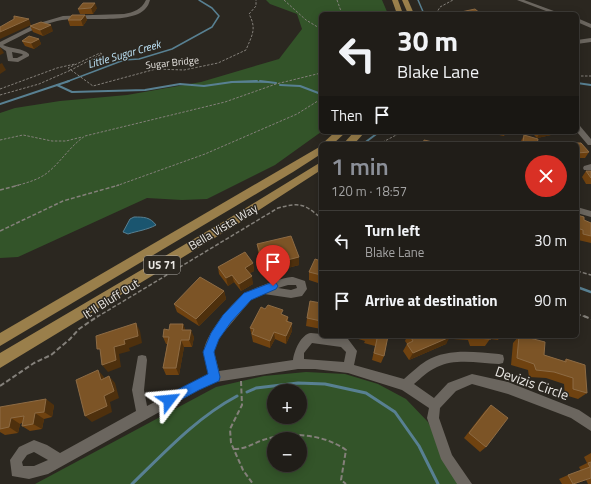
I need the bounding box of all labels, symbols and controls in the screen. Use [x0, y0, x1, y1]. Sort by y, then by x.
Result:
text: 30 m [397, 19, 458, 62]
icon: left [331, 28, 383, 80]
water label: Little Sugar Creek [86, 36, 163, 72]
street label: Sugar Bridge [144, 52, 200, 73]
text: Blake Lane [397, 58, 479, 85]
text: Then [331, 104, 363, 127]
icon: arrive [371, 104, 393, 126]
text: 1 min [331, 148, 389, 184]
button: close [525, 155, 567, 197]
text: 120 m · 18:57 [331, 181, 407, 201]
street label: Bella Vista Way [184, 198, 261, 255]
text: Turn left [365, 219, 420, 242]
text: 30 m [534, 229, 567, 252]
icon: left [331, 230, 353, 252]
text: Blake Lane [365, 242, 424, 262]
pin [256, 245, 290, 286]
icon: arrive [262, 251, 284, 273]
road number: US 71 [144, 256, 180, 274]
street label: It'll Bluff Out [79, 273, 143, 323]
text: Arrive at destination [365, 289, 498, 312]
text: 90 m [534, 289, 567, 312]
icon: arrive [331, 290, 353, 312]
street label: Devizis Circle [493, 360, 572, 405]
position arrow [148, 379, 190, 421]
map controls [267, 384, 307, 472]
button: + [267, 384, 307, 424]
button: − [267, 432, 307, 472]

